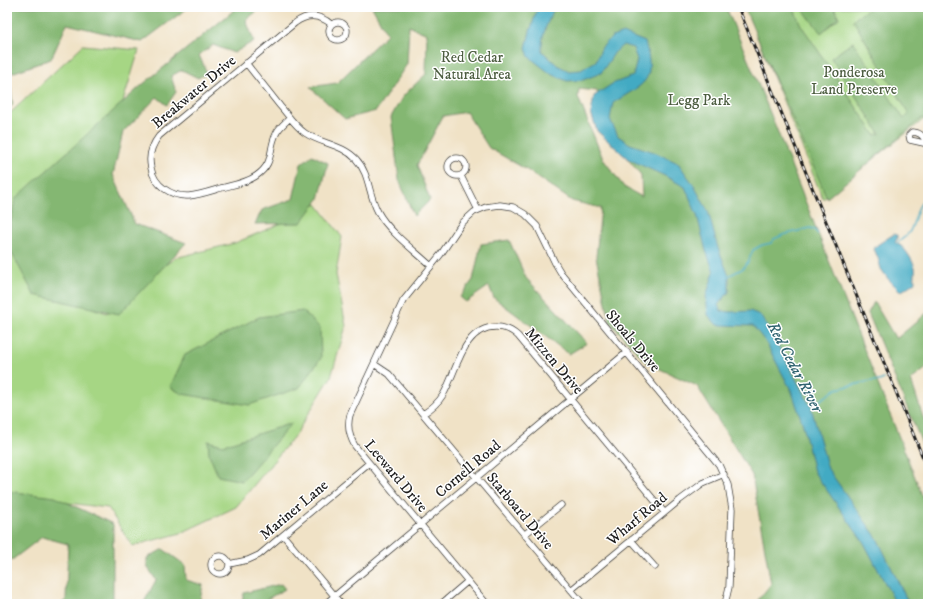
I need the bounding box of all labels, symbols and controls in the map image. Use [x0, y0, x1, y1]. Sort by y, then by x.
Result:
park label: Red Cedar Natural Area [433, 48, 512, 84]
street label: Breakwater Drive [148, 51, 240, 133]
park label: Ponderosa Land Preserve [811, 63, 897, 99]
park label: Legg Park [668, 91, 731, 110]
street label: Shoals Drive [601, 306, 665, 376]
water label: Red Cedar River [762, 317, 828, 417]
street label: Mizzen Drive [521, 324, 587, 398]
street label: Leeward Drive [360, 436, 432, 516]
street label: Cornell Road [431, 436, 505, 502]
street label: Starboard Drive [482, 469, 558, 553]
street label: Mariner Lane [256, 476, 332, 544]
street label: Wharf Road [602, 488, 671, 550]

